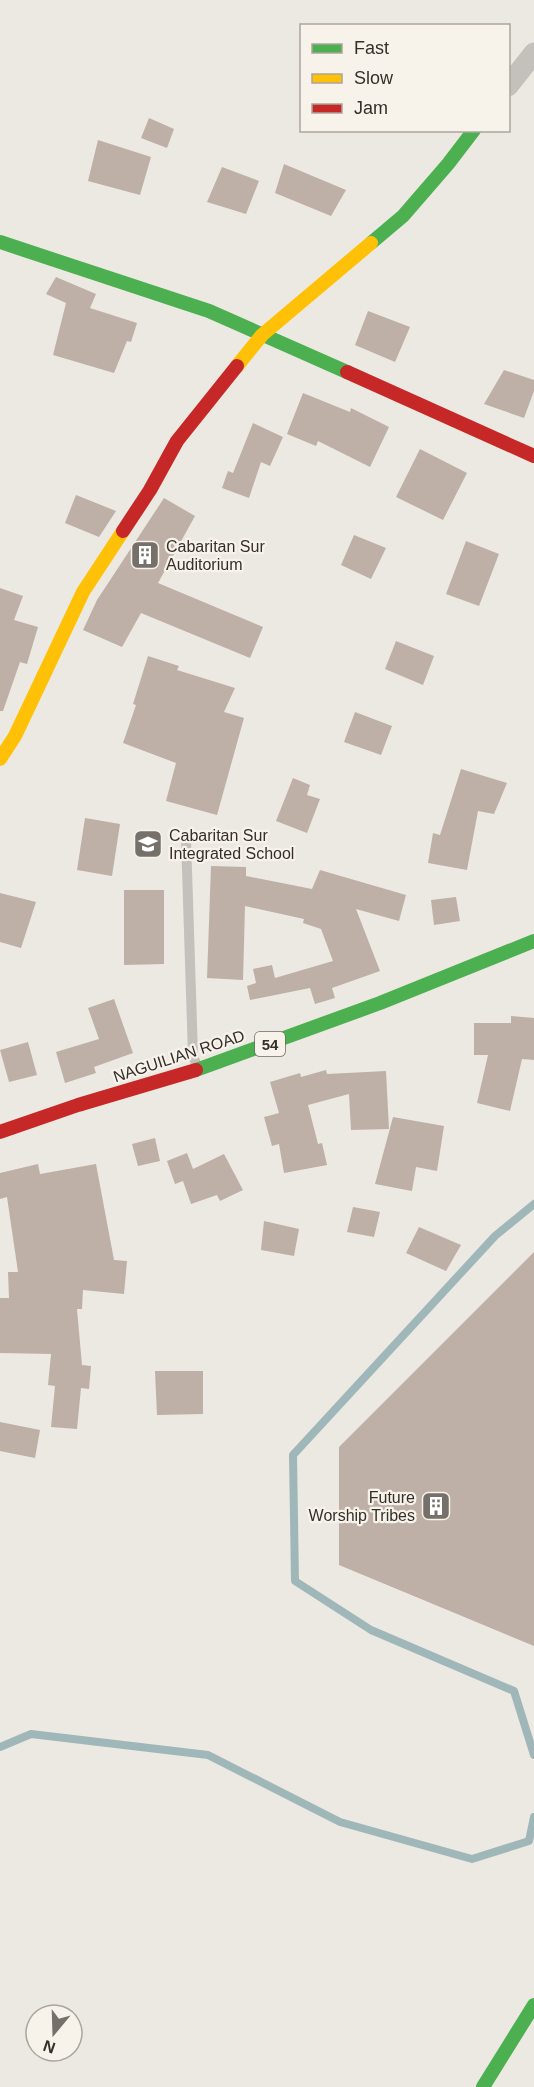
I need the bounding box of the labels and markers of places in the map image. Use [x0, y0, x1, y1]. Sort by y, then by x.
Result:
place label: Cabaritan Sur Auditorium [166, 538, 265, 573]
building icon: Cabaritan Sur Auditorium [129, 539, 161, 571]
place label: Cabaritan Sur Integrated School [169, 827, 294, 862]
school or university icon: Cabaritan Sur Integrated School [132, 828, 164, 860]
place label: Future Worship Tribes [309, 1489, 415, 1524]
building icon: Future Worship Tribes [420, 1490, 452, 1522]

